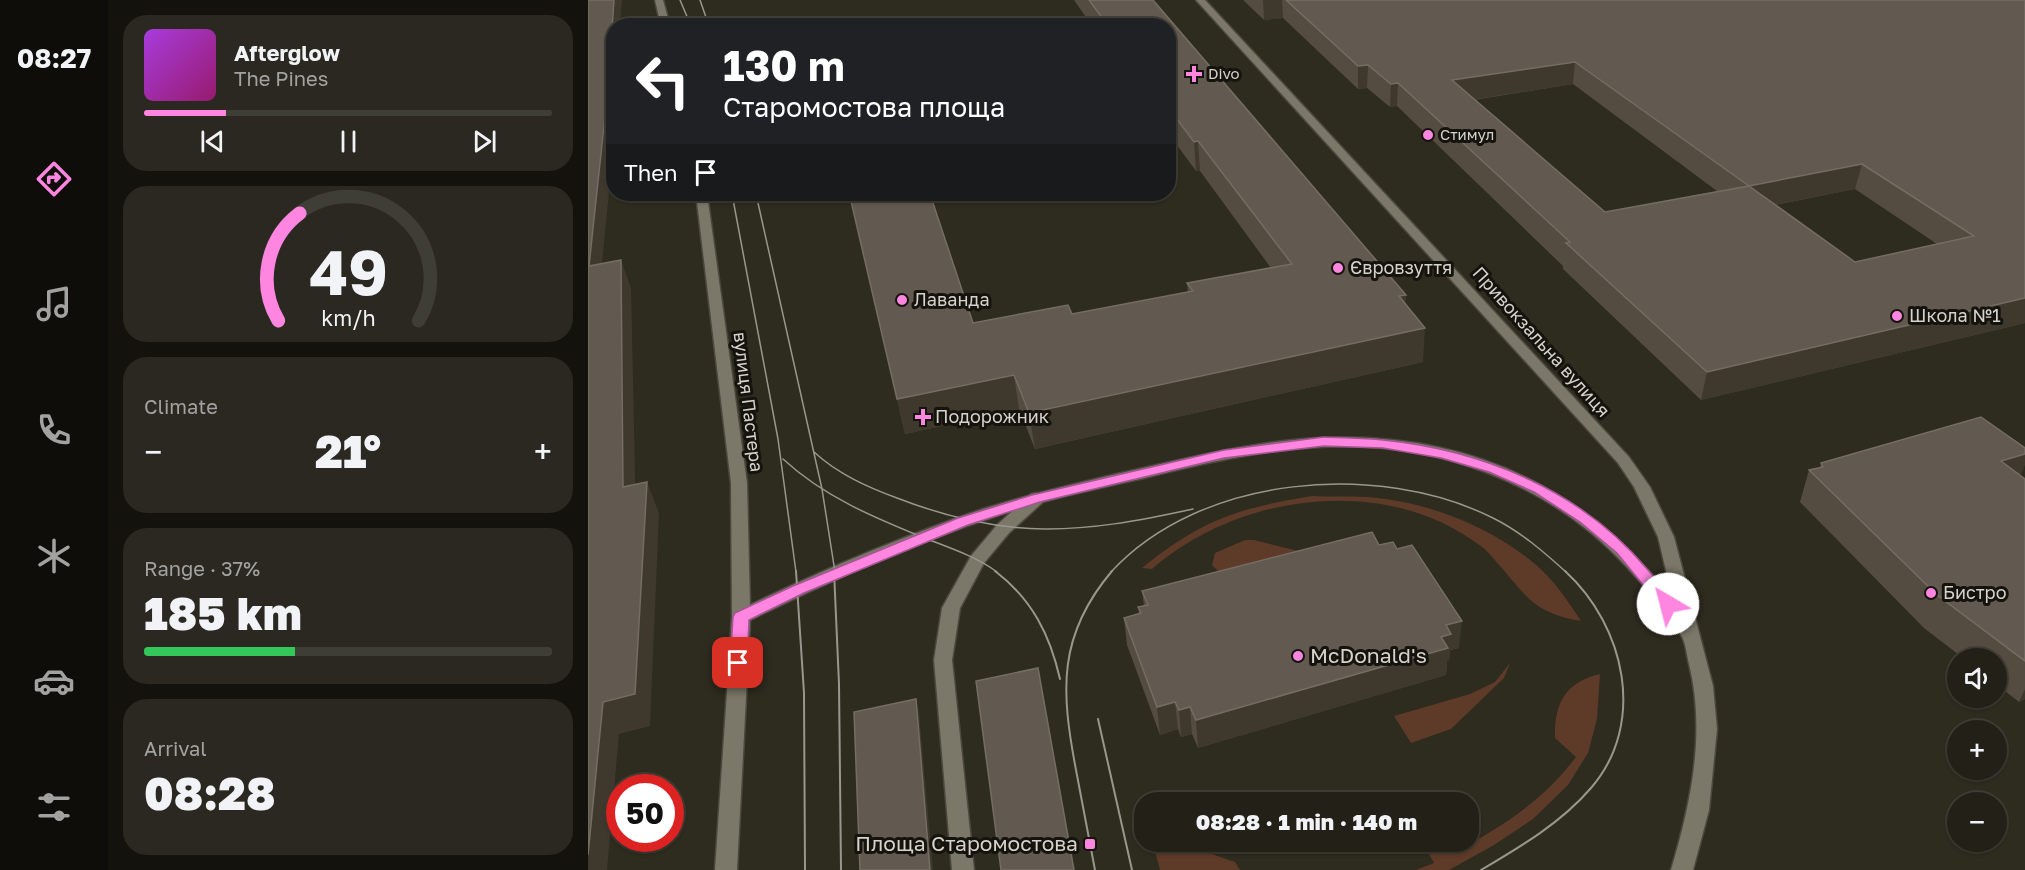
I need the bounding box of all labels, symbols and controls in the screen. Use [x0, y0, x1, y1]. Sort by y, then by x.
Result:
text: Afterglow [234, 39, 340, 66]
text: 130 m [723, 40, 845, 90]
text: 08:27 [17, 42, 91, 74]
icon: left [624, 42, 702, 120]
place label: Divo [1208, 64, 1240, 82]
marker: Divo [1185, 65, 1203, 83]
text: The Pines [234, 66, 328, 90]
text: Старомостова площа [723, 91, 1005, 123]
icon: previous [196, 125, 229, 158]
icon: pause [332, 125, 365, 158]
icon: next [468, 125, 501, 158]
place label: Стимул [1440, 125, 1494, 143]
marker: Стимул [1421, 128, 1435, 142]
icon: arrive [689, 156, 722, 189]
icon: directions [33, 158, 75, 200]
text: Then [624, 159, 677, 186]
text: 49 [309, 234, 387, 309]
place label: Євровзуття [1350, 256, 1452, 278]
marker: Євровзуття [1331, 261, 1345, 275]
street label: Привокзальна вулиця [1468, 262, 1615, 421]
icon: music [33, 283, 75, 325]
place label: Лаванда [914, 288, 990, 310]
marker: Лаванда [895, 293, 909, 307]
place label: Школа №1 [1909, 304, 2001, 326]
text: km/h [321, 305, 375, 331]
marker: Школа №1 [1890, 309, 1904, 323]
street label: вулиця Пастера [729, 331, 768, 473]
text: Climate [144, 394, 218, 418]
place label: Подорожник [935, 405, 1049, 427]
icon: phone [33, 409, 75, 451]
marker: Подорожник [916, 410, 930, 424]
text: 21° [315, 424, 381, 478]
text: − [144, 432, 162, 471]
text: + [534, 432, 552, 471]
icon: climate [33, 535, 75, 577]
text: Range · 37% [144, 556, 260, 580]
position arrow [1636, 572, 1700, 636]
place label: Бистро [1943, 581, 2006, 603]
text: 185 km [144, 586, 302, 640]
marker: Бистро [1924, 586, 1938, 600]
pin [712, 637, 763, 688]
place label: McDonald's [1310, 642, 1427, 668]
icon: arrive [721, 646, 754, 679]
map controls [1947, 648, 2007, 852]
button: sound [1947, 648, 2007, 708]
marker: McDonald's [1291, 649, 1305, 663]
icon: car [33, 660, 75, 702]
button: + [1947, 720, 2007, 780]
text: Arrival [144, 736, 207, 760]
text: 08:28 [144, 766, 275, 820]
speed limit sign: 50 [606, 774, 684, 852]
icon: filters [33, 786, 75, 828]
button: − [1947, 792, 2007, 852]
text: 08:28 · 1 min · 140 m [1196, 808, 1417, 835]
place label: Площа Старомостова [855, 830, 1078, 856]
marker: Площа Старомостова [1083, 837, 1097, 851]

